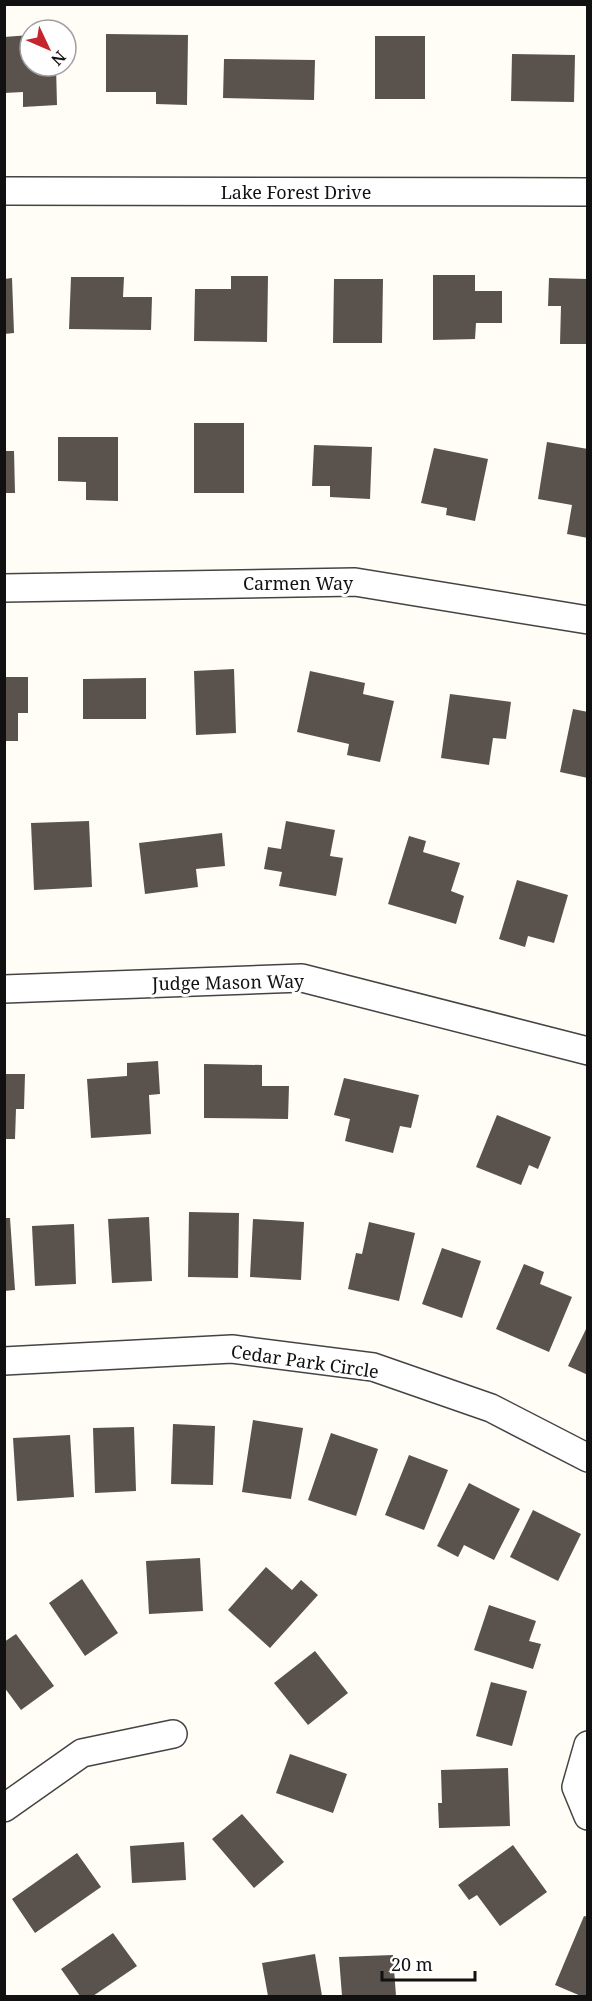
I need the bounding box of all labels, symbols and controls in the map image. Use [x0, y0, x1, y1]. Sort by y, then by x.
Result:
north arrow [18, 18, 78, 78]
text: N [46, 46, 71, 71]
street label: Lake Forest Drive [221, 180, 371, 204]
street label: Carmen Way [243, 571, 354, 595]
street label: Judge Mason Way [151, 969, 305, 995]
street label: Cedar Park Circle [230, 1339, 380, 1383]
scale bar [382, 1944, 475, 1982]
text: 20 m [391, 1952, 433, 1976]

